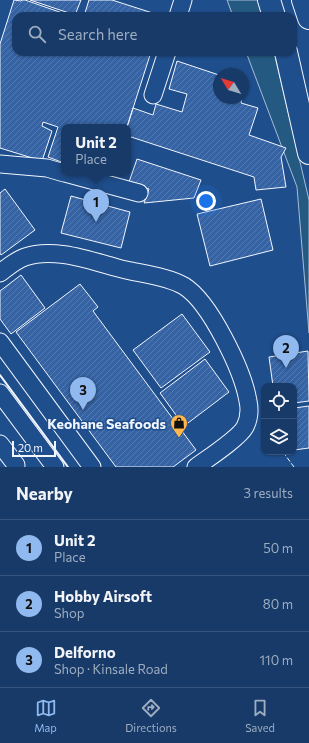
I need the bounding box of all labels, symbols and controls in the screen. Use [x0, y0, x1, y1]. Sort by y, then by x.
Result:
search box [12, 12, 297, 56]
icon: search [26, 23, 48, 45]
text: Search here [58, 25, 137, 43]
north arrow [213, 68, 249, 104]
popup [61, 124, 131, 176]
text: Unit 2 [75, 133, 117, 151]
text: Place [75, 151, 107, 167]
pin: 1 [83, 189, 109, 222]
your location [196, 191, 216, 211]
pin: 2 [273, 335, 299, 368]
pin: 3 [70, 377, 96, 410]
map controls [261, 383, 297, 455]
button: locate [261, 383, 297, 419]
shop icon: Keohane Seafoods [169, 413, 189, 438]
place label: Keohane Seafoods [47, 415, 166, 432]
button: layers [261, 419, 297, 455]
scale bar [12, 439, 56, 458]
text: 20 m [18, 441, 43, 454]
text: Nearby [16, 483, 73, 504]
text: 3 results [244, 485, 293, 501]
text: Unit 2 [54, 531, 96, 549]
text: 1 [26, 540, 32, 556]
text: 50 m [263, 540, 293, 556]
text: Place [54, 549, 86, 565]
text: Hobby Airsoft [54, 587, 152, 605]
text: 2 [25, 596, 33, 612]
text: 80 m [263, 596, 293, 612]
text: Shop [54, 605, 85, 621]
text: Delforno [54, 643, 116, 661]
text: 3 [25, 652, 33, 668]
text: 110 m [260, 652, 293, 668]
text: Shop · Kinsale Road [54, 661, 168, 677]
tab: Map [34, 697, 57, 734]
tab: Directions [125, 697, 177, 734]
tab: Saved [245, 697, 275, 734]

